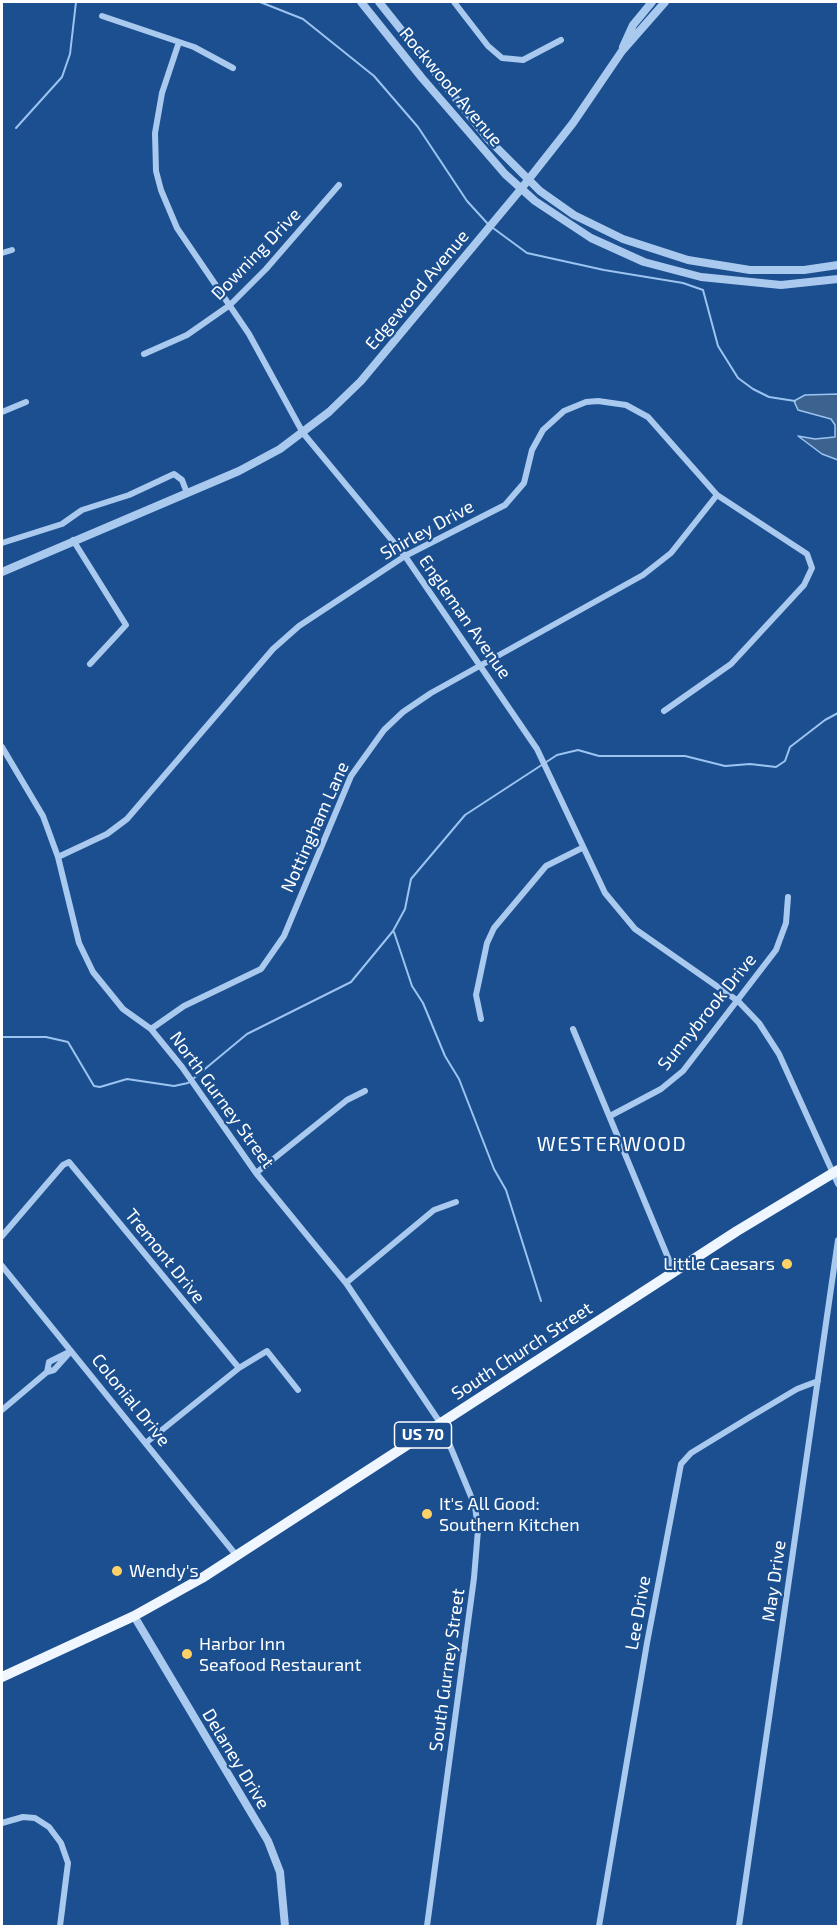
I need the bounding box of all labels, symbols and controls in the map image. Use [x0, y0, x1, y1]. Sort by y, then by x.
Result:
street label: Rockwood Avenue [395, 23, 507, 151]
street label: Downing Drive [207, 204, 305, 304]
street label: Edgewood Avenue [361, 226, 473, 354]
street label: Shirley Drive [377, 495, 477, 565]
street label: Engleman Avenue [414, 551, 516, 683]
street label: Nottingham Lane [276, 758, 354, 896]
street label: Sunnybrook Drive [653, 949, 761, 1075]
street label: North Gurney Street [165, 1027, 279, 1173]
district label: WESTERWOOD [537, 1132, 687, 1156]
street label: Tremont Drive [120, 1204, 210, 1308]
place label: Little Caesars [663, 1253, 775, 1275]
marker: Little Caesars [780, 1257, 794, 1271]
street label: South Church Street [448, 1298, 596, 1404]
street label: Colonial Drive [87, 1349, 175, 1451]
road number: US 70 [394, 1422, 452, 1448]
place label: It's All Good: Southern Kitchen [439, 1493, 580, 1536]
marker: It's All Good: Southern Kitchen [420, 1507, 434, 1521]
street label: May Drive [758, 1539, 790, 1623]
place label: Wendy's [129, 1560, 199, 1582]
marker: Wendy's [110, 1564, 124, 1578]
street label: Lee Drive [621, 1574, 655, 1652]
street label: South Gurney Street [425, 1587, 469, 1753]
place label: Harbor Inn Seafood Restaurant [199, 1633, 361, 1676]
marker: Harbor Inn Seafood Restaurant [180, 1647, 194, 1661]
street label: Delaney Drive [198, 1705, 274, 1813]

